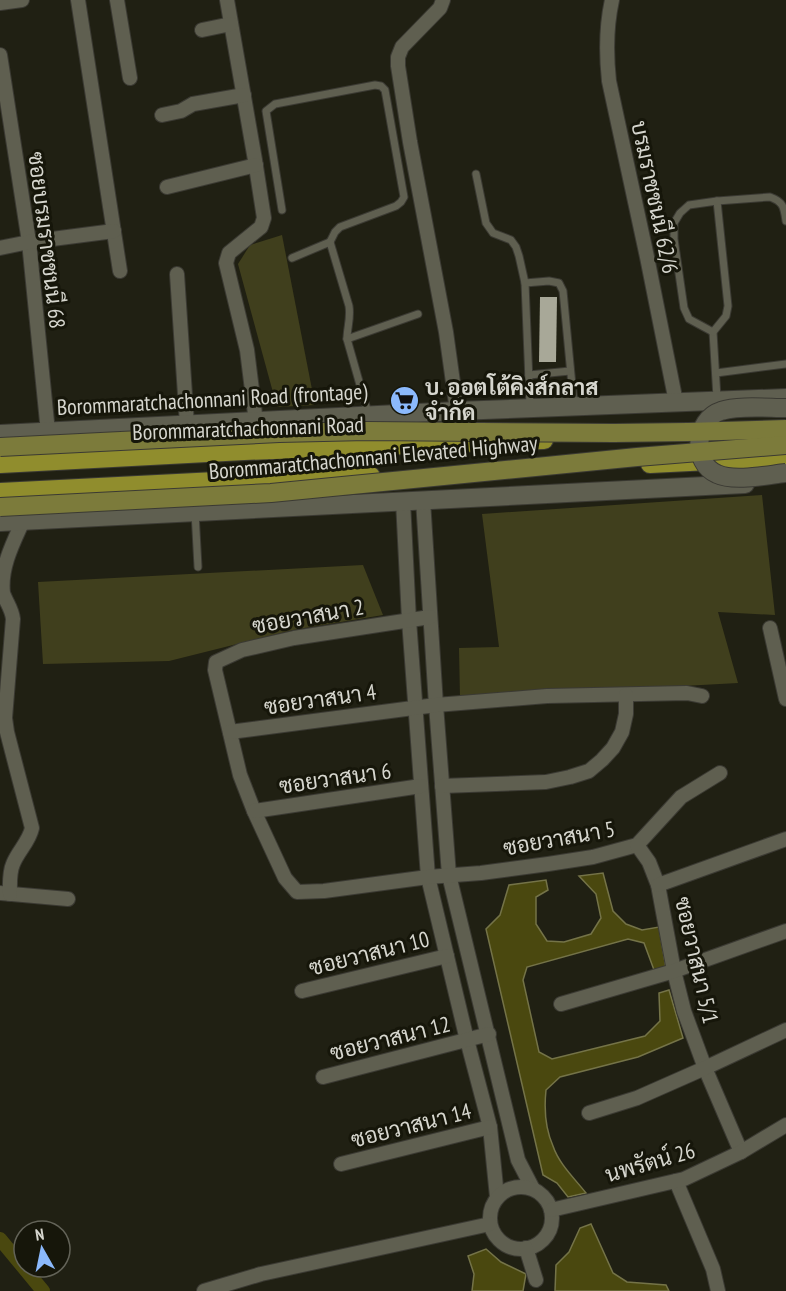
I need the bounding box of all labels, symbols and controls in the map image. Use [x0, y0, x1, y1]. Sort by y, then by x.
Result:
street label: บรมราชชนนี 62/6 [625, 118, 685, 276]
street label: ซอยบรมราชชนนี 68 [22, 150, 72, 330]
place label: บ. ออตโต้คิงส์กลาส จำกัด [425, 373, 599, 426]
street label: Borommaratchachonnani Road (frontage) [56, 377, 369, 421]
supermarket icon: บ. ออตโต้คิงส์กลาส จำกัด [388, 384, 420, 416]
street label: Borommaratchachonnani Road [132, 410, 364, 446]
street label: Borommaratchachonnani Elevated Highway [208, 429, 539, 485]
street label: ซอยวาสนา 2 [250, 592, 366, 640]
street label: ซอยวาสนา 4 [262, 677, 378, 721]
street label: ซอยวาสนา 6 [277, 756, 393, 800]
street label: ซอยวาสนา 5 [501, 814, 617, 862]
street label: ซอยวาสนา 5/1 [669, 894, 725, 1026]
street label: ซอยวาสนา 10 [306, 925, 432, 981]
street label: ซอยวาสนา 12 [327, 1010, 453, 1066]
street label: ซอยวาสนา 14 [348, 1097, 474, 1153]
street label: นพรัตน์ 26 [602, 1136, 698, 1188]
north arrow [12, 1219, 72, 1279]
text: N [34, 1224, 45, 1245]

